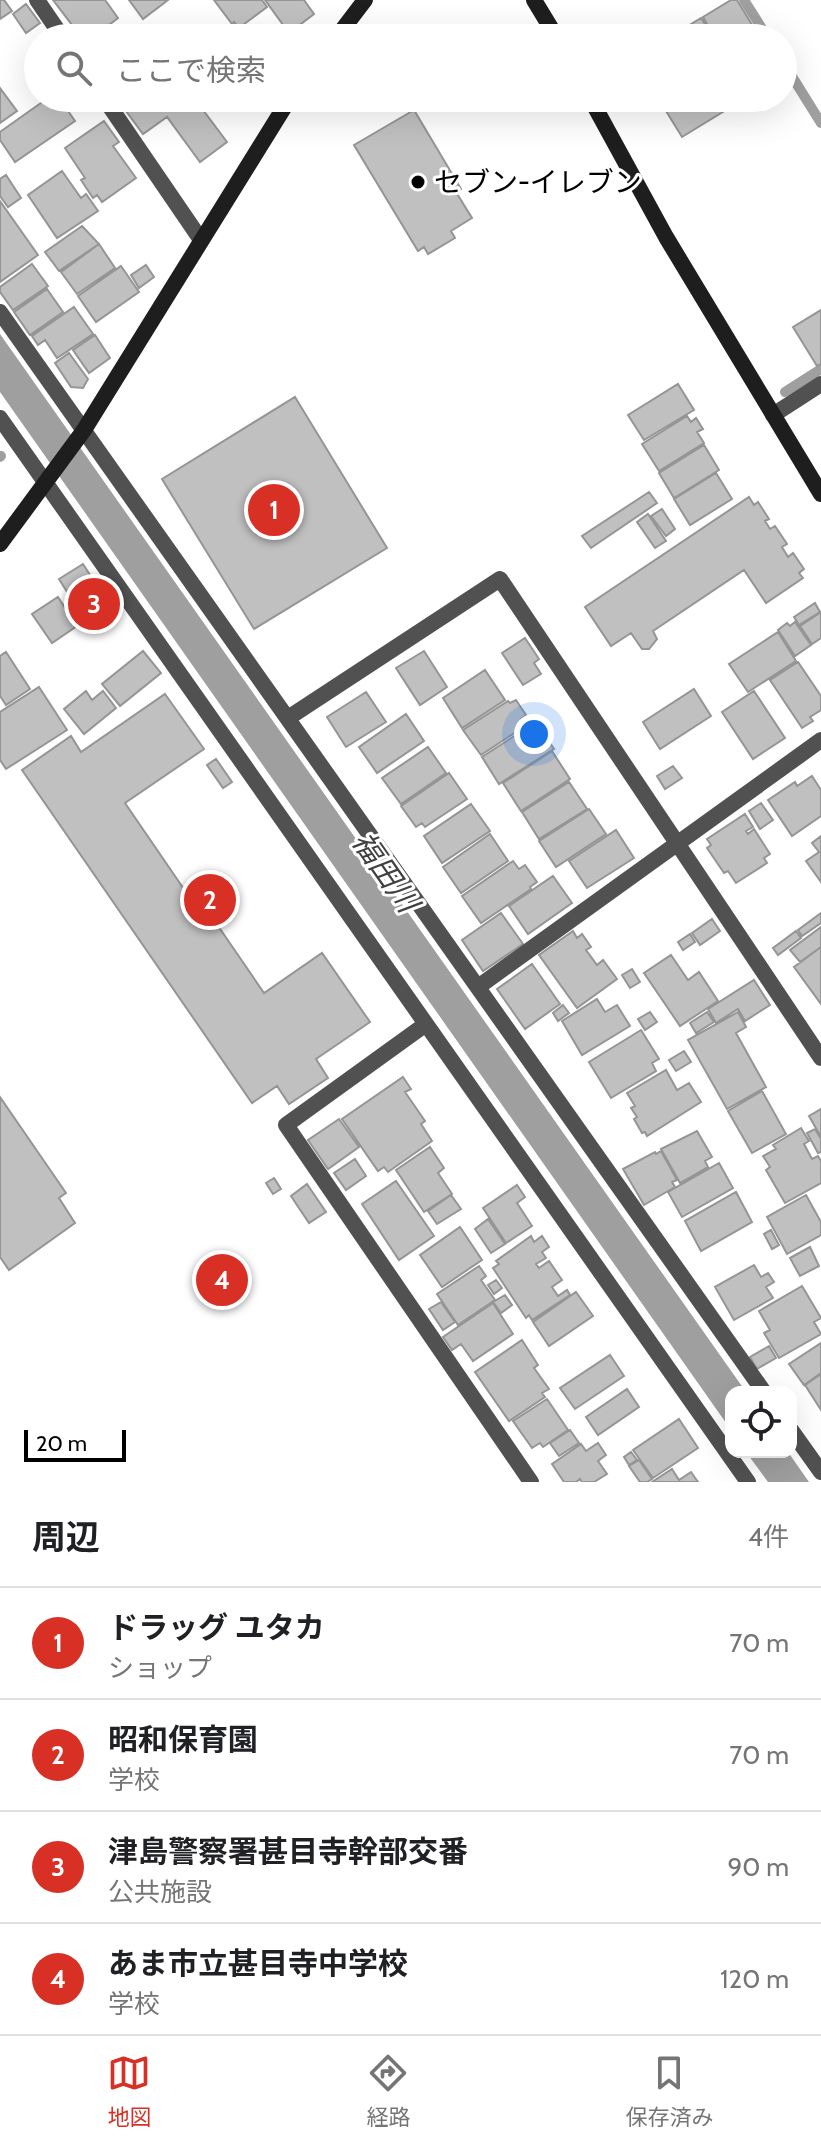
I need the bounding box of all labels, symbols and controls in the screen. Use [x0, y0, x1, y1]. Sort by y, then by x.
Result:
search box [24, 24, 797, 112]
icon: search [52, 46, 96, 90]
text: ここで検索 [116, 52, 266, 89]
place label: セブン-イレブン [434, 165, 642, 199]
marker: セブン-イレブン [409, 173, 427, 191]
pin: 1 [248, 480, 300, 540]
pin: 3 [68, 574, 120, 634]
your location [514, 714, 554, 754]
water label: 福田川 [344, 824, 428, 922]
pin: 2 [184, 870, 236, 930]
pin: 4 [196, 1250, 248, 1310]
map controls [725, 1386, 797, 1458]
button: locate [725, 1386, 797, 1458]
scale bar [24, 1426, 126, 1462]
text: 20 m [36, 1430, 87, 1457]
text: 周辺 [32, 1516, 100, 1558]
text: 4件 [748, 1521, 789, 1553]
text: ドラッグ ユタカ [108, 1609, 325, 1646]
text: 1 [53, 1627, 63, 1659]
text: 70 m [729, 1627, 789, 1659]
text: ショップ [108, 1652, 212, 1684]
text: 昭和保育園 [108, 1721, 258, 1758]
text: 2 [51, 1739, 65, 1771]
text: 70 m [729, 1739, 789, 1771]
text: 学校 [108, 1764, 160, 1796]
text: 津島警察署甚目寺幹部交番 [108, 1833, 468, 1870]
text: 3 [51, 1851, 65, 1883]
text: 90 m [727, 1851, 789, 1883]
text: 公共施設 [108, 1876, 212, 1908]
text: あま市立甚目寺中学校 [108, 1945, 408, 1982]
text: 4 [50, 1963, 66, 1995]
text: 120 m [720, 1963, 789, 1995]
text: 学校 [108, 1988, 160, 2020]
tab: 地図 [107, 2051, 152, 2131]
tab: 経路 [366, 2051, 411, 2131]
tab: 保存済み [625, 2051, 714, 2131]

